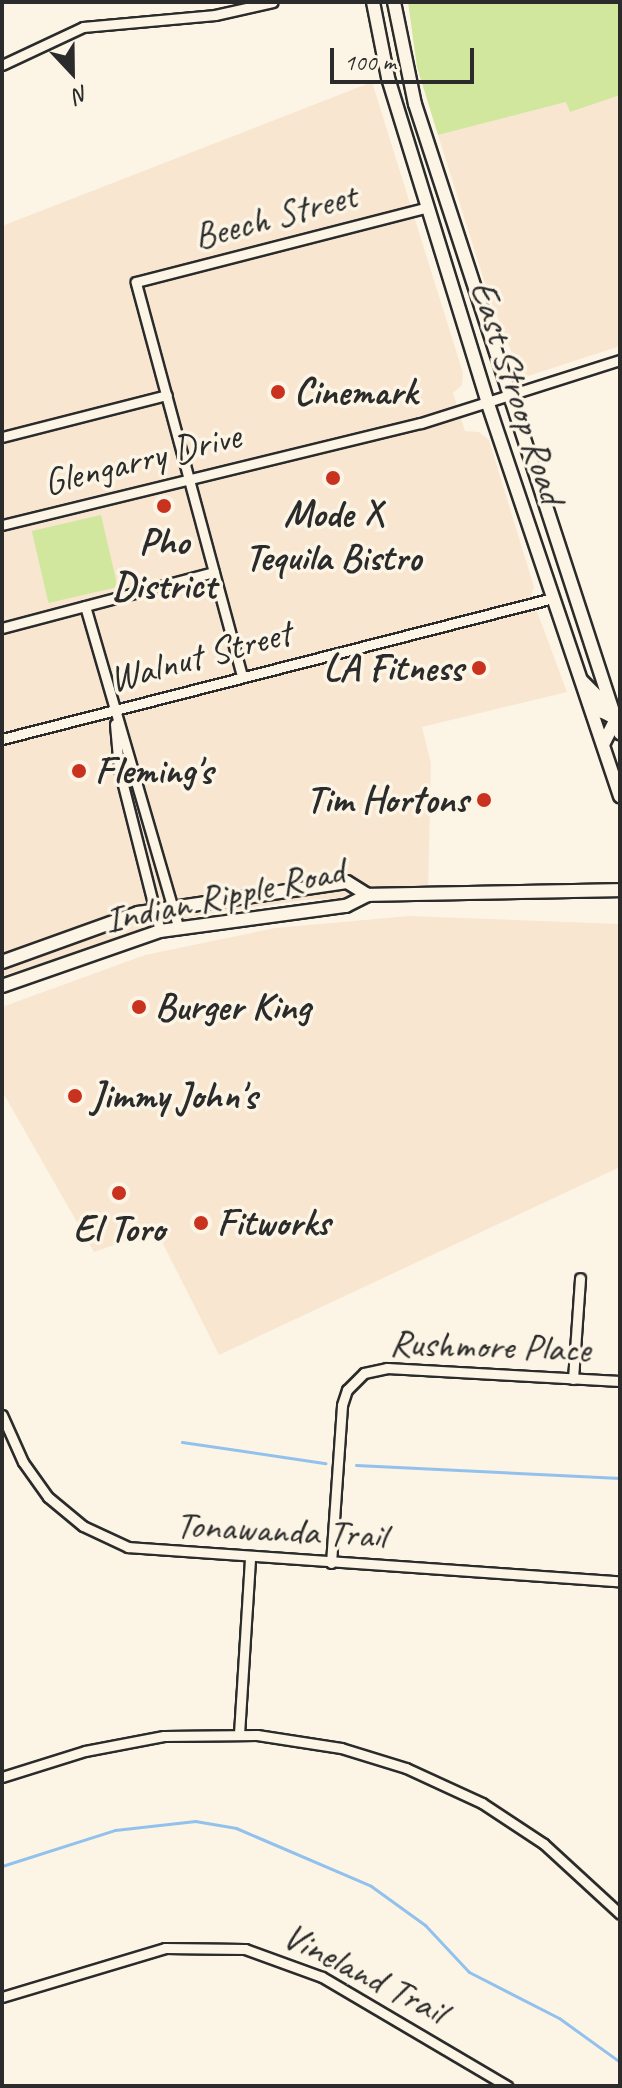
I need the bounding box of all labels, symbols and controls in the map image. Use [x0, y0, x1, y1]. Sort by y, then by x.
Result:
north arrow [32, 32, 112, 112]
scale bar [334, 32, 478, 82]
text: 100 m [344, 47, 396, 77]
text: N [69, 79, 93, 110]
street label: Beech Street [188, 172, 362, 260]
street label: East Stroop Road [461, 275, 575, 509]
place label: Cinemark [294, 369, 417, 415]
marker: Cinemark [269, 383, 287, 401]
street label: Glengarry Drive [39, 413, 245, 505]
marker: Mode X Tequila Bistro [324, 469, 342, 487]
place label: Mode X Tequila Bistro [245, 491, 421, 580]
marker: Pho District [155, 497, 173, 515]
place label: Pho District [112, 519, 216, 608]
street label: Walnut Street [104, 610, 296, 702]
place label: LA Fitness [323, 645, 463, 691]
marker: LA Fitness [470, 659, 488, 677]
place label: Fleming's [95, 748, 213, 794]
marker: Fleming's [70, 762, 88, 780]
place label: Tim Hortons [306, 777, 468, 823]
marker: Tim Hortons [475, 791, 493, 809]
street label: Indian Ripple Road [100, 847, 348, 943]
place label: Burger King [155, 984, 310, 1030]
marker: Burger King [130, 998, 148, 1016]
place label: Jimmy John's [91, 1073, 256, 1119]
marker: Jimmy John's [66, 1087, 84, 1105]
marker: El Toro [110, 1184, 128, 1202]
place label: Fitworks [217, 1200, 330, 1246]
place label: El Toro [73, 1206, 165, 1252]
marker: Fitworks [192, 1214, 210, 1232]
street label: Rushmore Place [389, 1320, 591, 1372]
street label: Tonawanda Trail [175, 1502, 387, 1558]
street label: Vineland Trail [276, 1913, 454, 2033]

